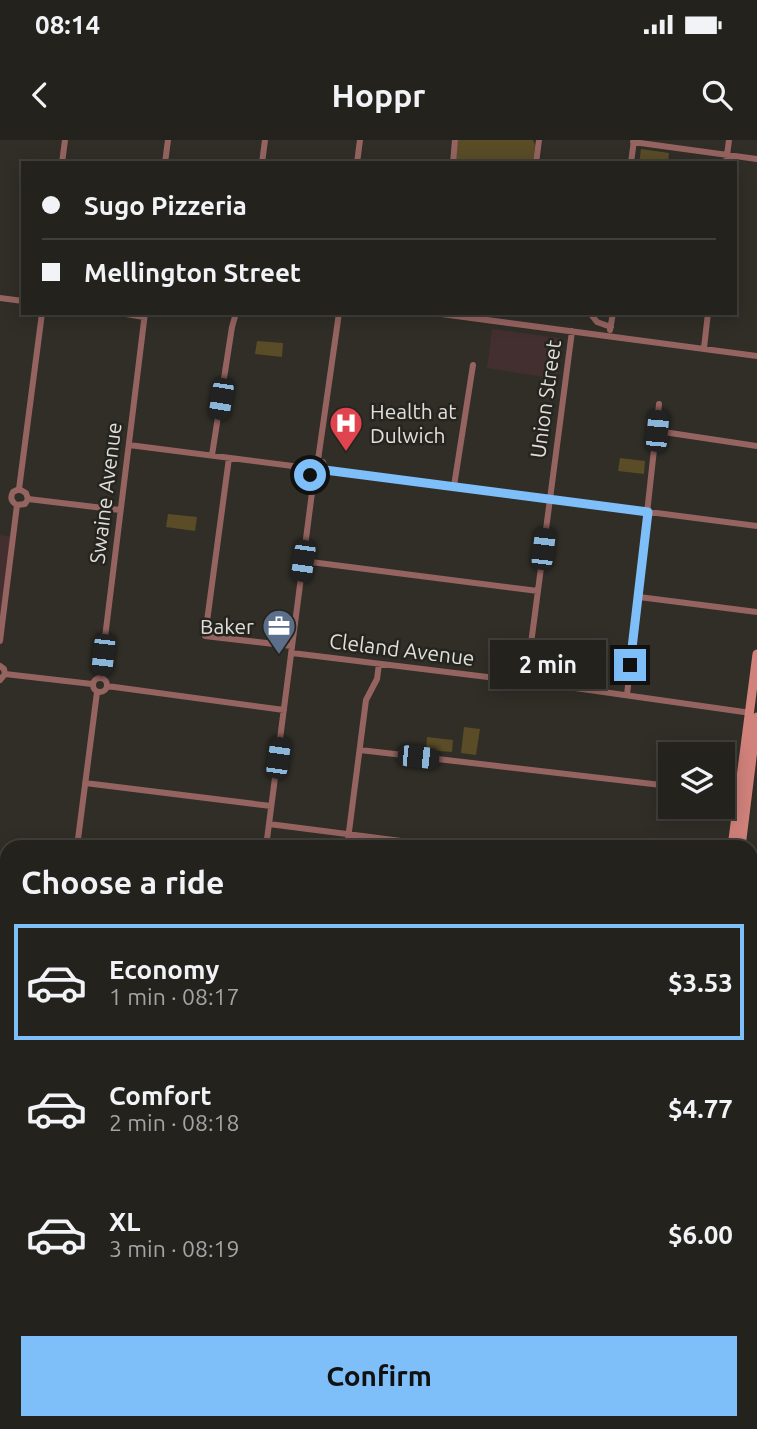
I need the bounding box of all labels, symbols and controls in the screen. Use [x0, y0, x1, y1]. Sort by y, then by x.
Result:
text: 08:14 [35, 10, 100, 39]
icon: back [21, 76, 59, 114]
icon: search [698, 76, 736, 114]
text: Hoppr [332, 77, 425, 113]
text: Sugo Pizzeria [84, 191, 247, 220]
text: Mellington Street [84, 258, 301, 287]
street label: Union Street [525, 338, 565, 460]
car [208, 377, 235, 421]
place label: Health at Dulwich [370, 399, 457, 447]
hospital icon: Health at Dulwich [327, 404, 365, 453]
car [645, 409, 670, 453]
street label: Swaine Avenue [84, 421, 126, 565]
route start [294, 459, 326, 491]
car [531, 527, 556, 571]
car [290, 539, 317, 583]
office icon: Baker [260, 607, 298, 656]
place label: Baker [200, 614, 254, 638]
street label: Cleland Avenue [328, 628, 476, 670]
car [91, 633, 116, 677]
callout: 2 min [490, 640, 606, 690]
route end [614, 649, 646, 681]
text: 2 min [519, 652, 577, 677]
car [265, 736, 292, 780]
map controls [658, 742, 735, 819]
button: layers [658, 742, 735, 819]
car [397, 744, 440, 770]
text: Choose a ride [21, 864, 224, 900]
icon: car [25, 951, 88, 1014]
text: Economy [109, 955, 219, 984]
text: $3.53 [668, 968, 733, 997]
text: 1 min · 08:17 [109, 984, 240, 1009]
icon: car [25, 1077, 88, 1140]
text: Comfort [109, 1081, 212, 1110]
text: $4.77 [668, 1094, 733, 1123]
text: 2 min · 08:18 [109, 1110, 240, 1135]
icon: car [25, 1203, 88, 1266]
text: XL [109, 1207, 140, 1236]
text: $6.00 [668, 1220, 733, 1249]
text: 3 min · 08:19 [109, 1236, 240, 1261]
button: Confirm [21, 1336, 737, 1416]

